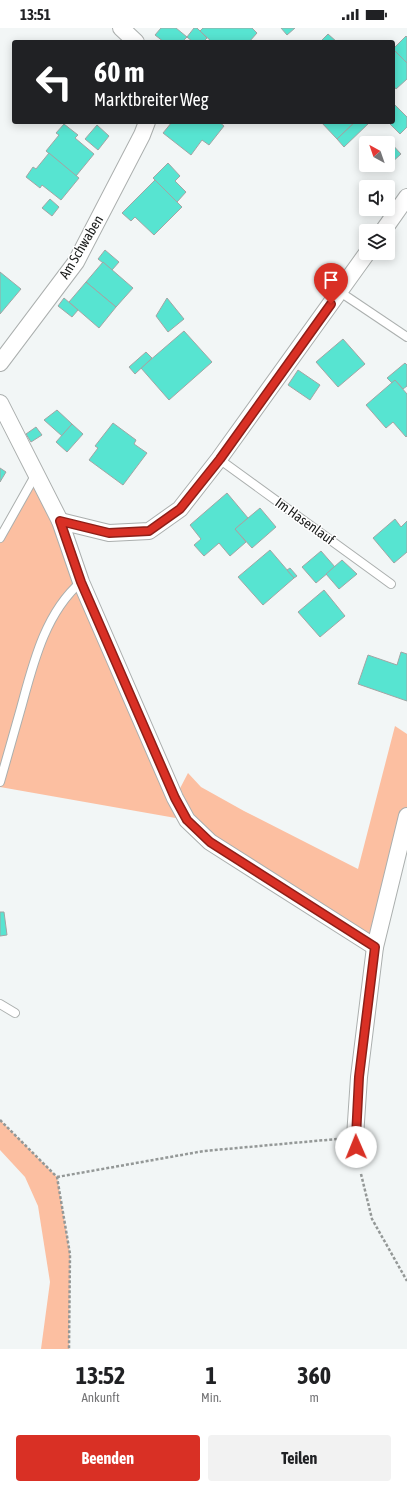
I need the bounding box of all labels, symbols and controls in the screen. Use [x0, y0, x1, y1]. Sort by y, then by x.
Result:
text: 13:51 [20, 6, 51, 23]
icon: left [28, 56, 80, 108]
text: 60 m [94, 56, 144, 88]
text: Marktbreiter Weg [94, 89, 208, 110]
north arrow [359, 136, 395, 172]
map controls [359, 136, 395, 260]
button: sound [359, 180, 395, 216]
street label: Am Schwaben [56, 212, 106, 282]
button: layers [359, 224, 395, 260]
pin [314, 263, 348, 304]
icon: arrive [320, 269, 342, 291]
street label: Im Hasenlauf [272, 494, 338, 548]
position arrow [335, 1126, 377, 1168]
text: 13:52 [76, 1362, 125, 1389]
text: 1 [206, 1362, 217, 1389]
text: 360 [297, 1362, 331, 1389]
text: Ankunft [81, 1390, 120, 1405]
text: Min. [201, 1390, 221, 1405]
text: m [310, 1390, 319, 1405]
button: Beenden [16, 1435, 200, 1481]
button: Teilen [208, 1435, 391, 1481]

